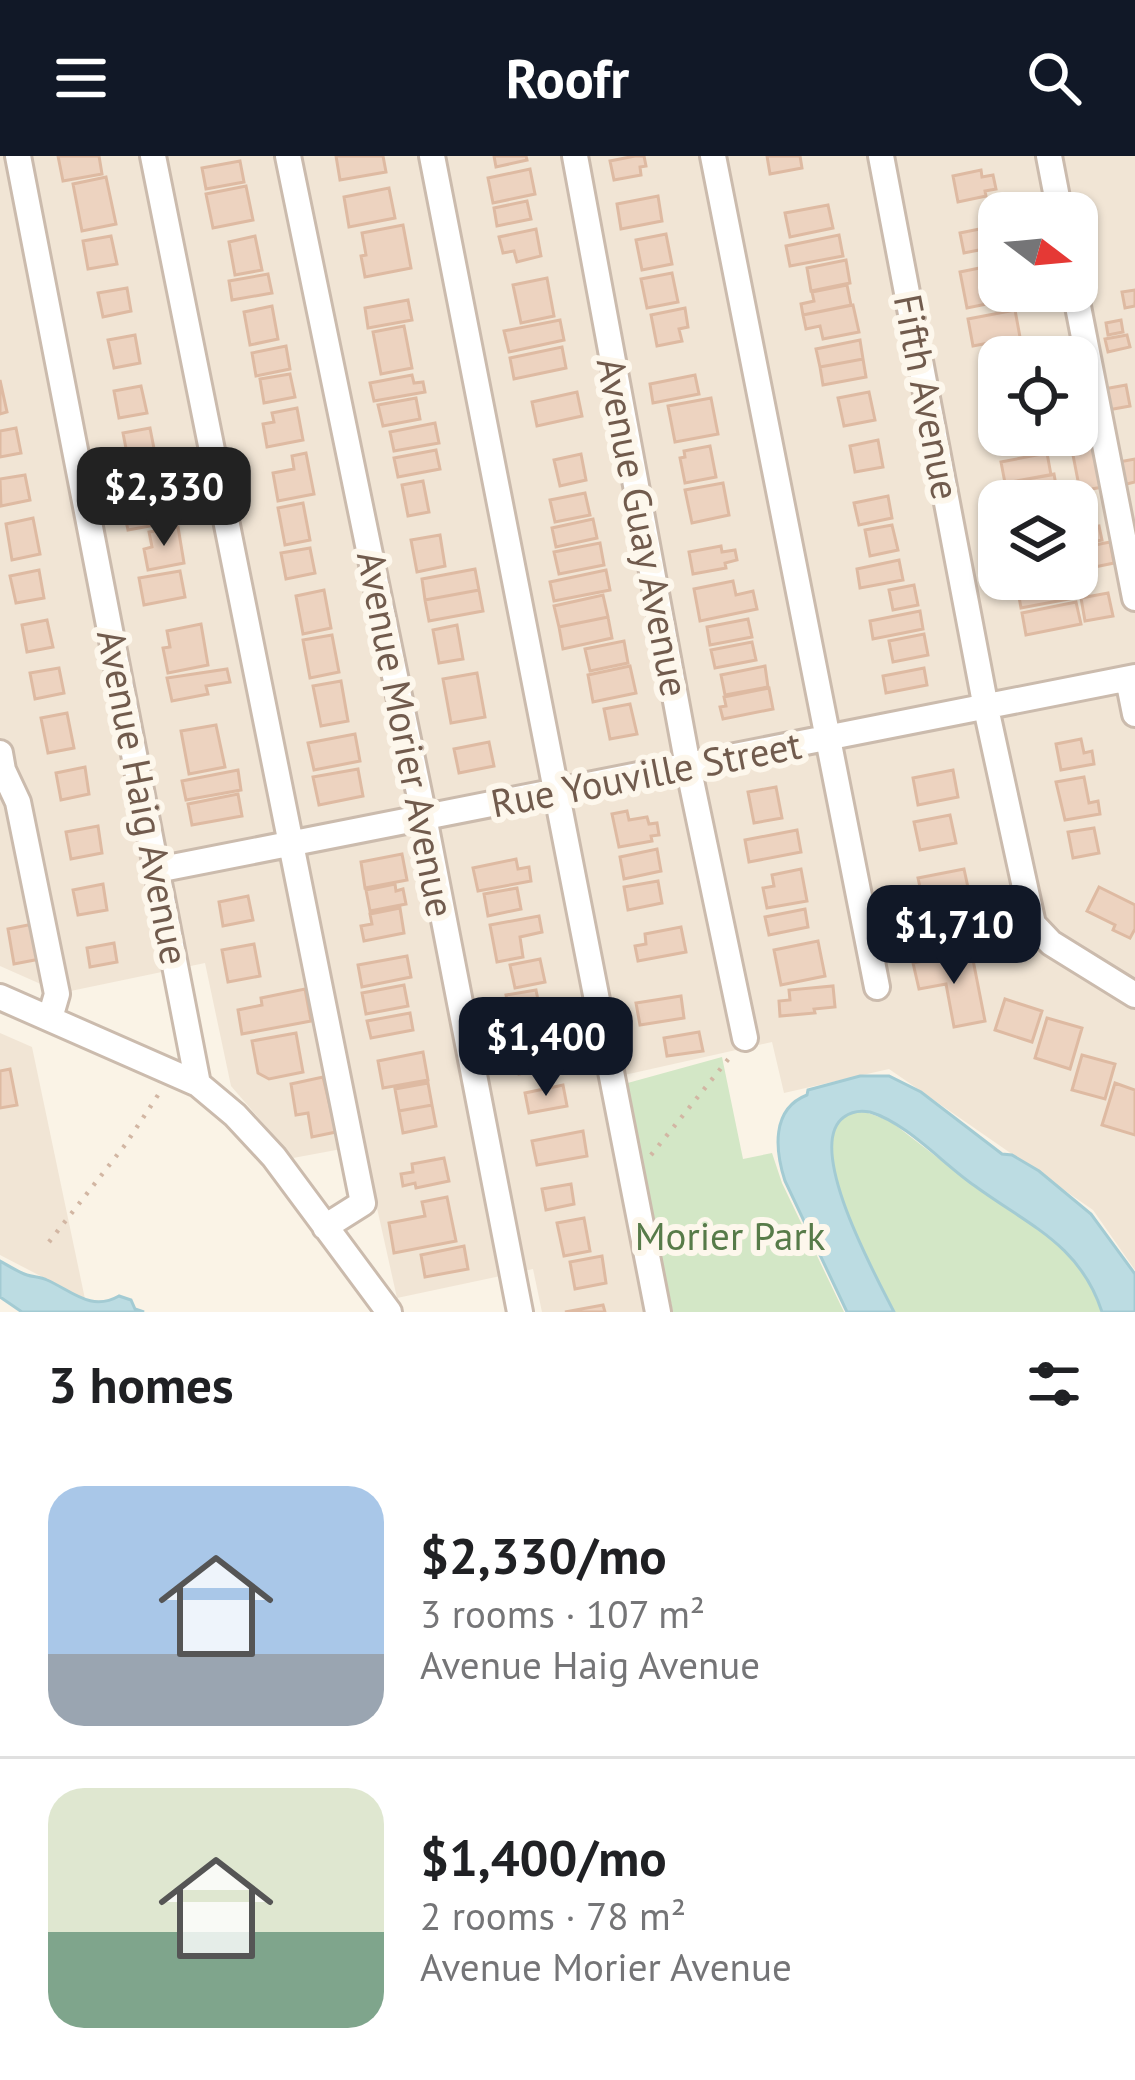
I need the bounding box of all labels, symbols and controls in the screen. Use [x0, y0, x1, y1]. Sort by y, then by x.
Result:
text: Roofr [506, 43, 629, 113]
icon: menu [48, 45, 114, 111]
icon: search [1021, 45, 1087, 111]
north arrow [978, 192, 1098, 312]
map controls [978, 192, 1098, 600]
street label: Fifth Avenue [883, 290, 972, 504]
button: locate [978, 336, 1098, 456]
street label: Avenue Guay Avenue [586, 353, 701, 701]
pin: $2,330 [66, 447, 262, 549]
text: $2,330 [104, 460, 224, 511]
button: layers [978, 480, 1098, 600]
street label: Avenue Morier Avenue [346, 547, 467, 921]
street label: Avenue Haig Avenue [86, 625, 201, 969]
street label: Rue Youville Street [486, 718, 805, 829]
pin: $1,710 [856, 885, 1052, 987]
text: $1,710 [894, 898, 1014, 949]
pin: $1,400 [448, 997, 644, 1099]
text: $1,400 [486, 1010, 606, 1061]
park label: Morier Park [635, 1210, 826, 1261]
text: 3 homes [48, 1351, 234, 1417]
icon: filters [1021, 1351, 1087, 1417]
text: $2,330/mo [420, 1522, 667, 1588]
icon: home [144, 1534, 288, 1678]
text: 3 rooms · 107 m² [420, 1588, 705, 1639]
text: Avenue Haig Avenue [420, 1639, 760, 1690]
text: $1,400/mo [420, 1824, 667, 1890]
icon: home [144, 1836, 288, 1980]
text: 2 rooms · 78 m² [420, 1890, 686, 1941]
text: Avenue Morier Avenue [420, 1941, 792, 1992]

